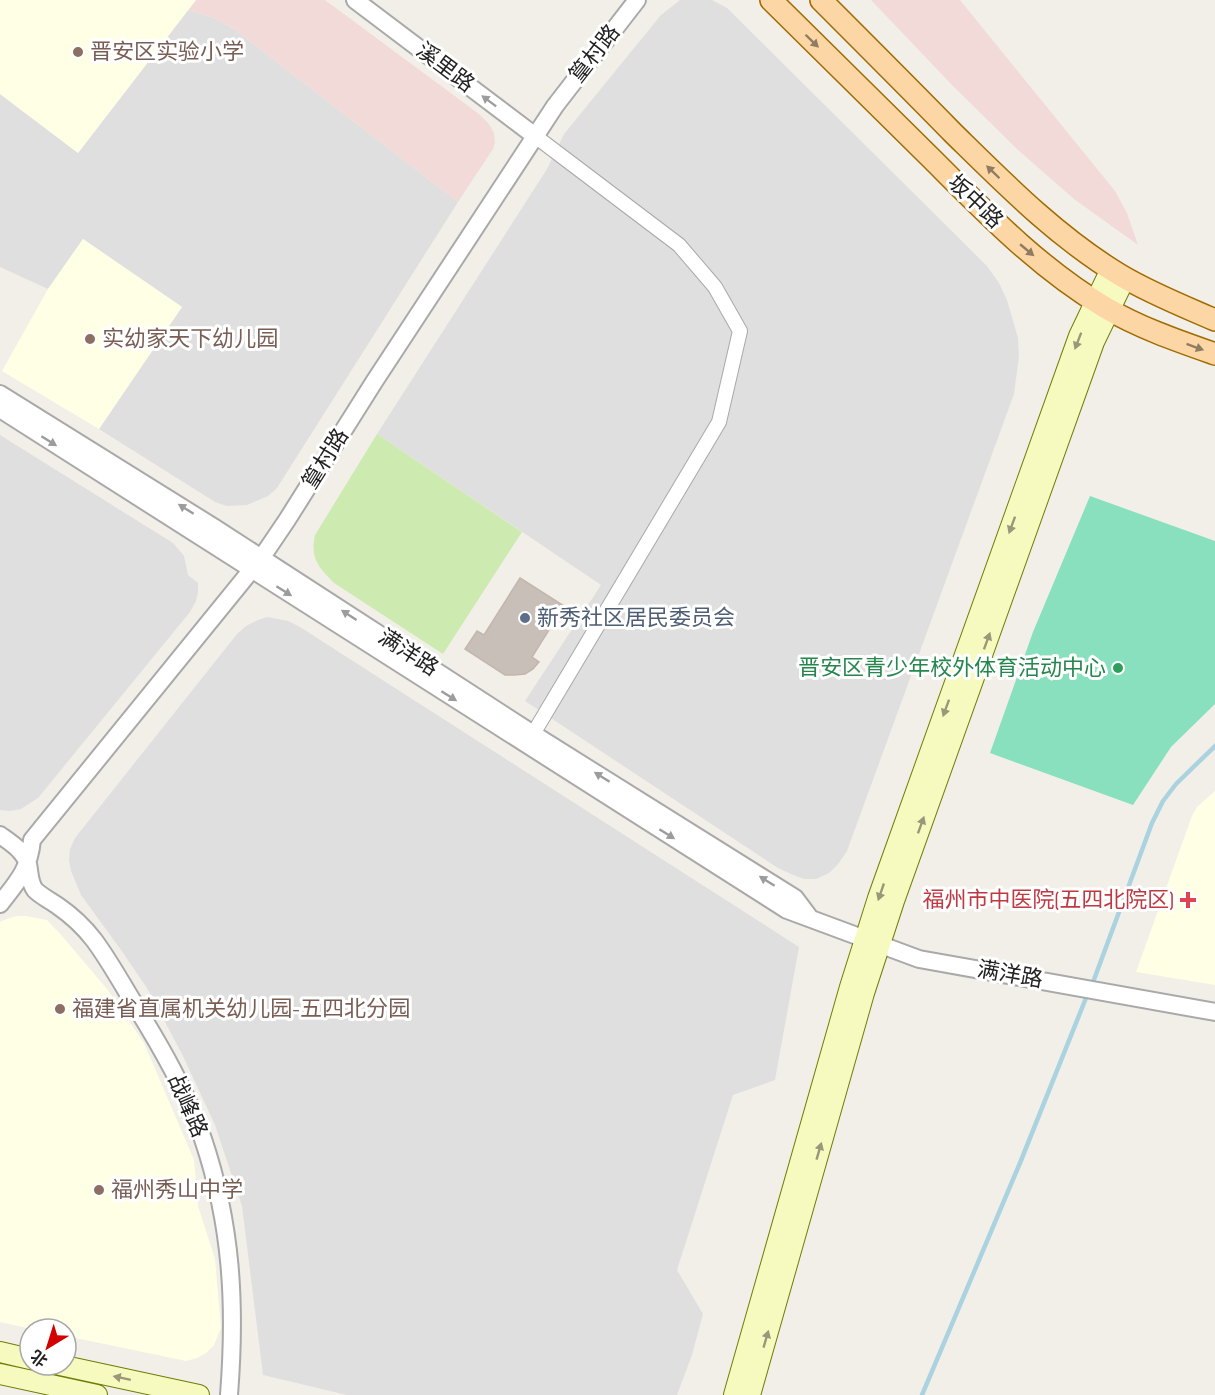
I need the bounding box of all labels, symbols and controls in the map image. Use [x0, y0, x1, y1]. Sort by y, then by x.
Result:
street label: 篁村路 [564, 20, 626, 88]
one-way arrow [805, 34, 820, 48]
street label: 溪里路 [411, 37, 479, 99]
place label: 晋安区实验小学 [90, 39, 244, 66]
marker: 晋安区实验小学 [71, 45, 85, 59]
one-way arrow [481, 95, 497, 107]
one-way arrow [987, 166, 1001, 180]
street label: 坂中路 [942, 169, 1008, 235]
one-way arrow [1019, 243, 1034, 256]
place label: 实幼家天下幼儿园 [102, 326, 278, 353]
marker: 实幼家天下幼儿园 [83, 332, 97, 346]
one-way arrow [1072, 332, 1082, 350]
one-way arrow [1186, 342, 1204, 352]
street label: 篁村路 [297, 424, 355, 494]
one-way arrow [41, 435, 57, 446]
one-way arrow [178, 504, 194, 515]
one-way arrow [1006, 516, 1016, 534]
one-way arrow [276, 586, 292, 597]
place label: 新秀社区居民委员会 [537, 605, 735, 632]
one-way arrow [341, 610, 358, 621]
marker: 新秀社区居民委员会 [518, 611, 532, 625]
street label: 满洋路 [373, 624, 443, 682]
one-way arrow [983, 632, 993, 650]
place label: 晋安区青少年校外体育活动中心 [798, 655, 1106, 682]
marker: 晋安区青少年校外体育活动中心 [1111, 661, 1125, 675]
one-way arrow [441, 690, 457, 701]
one-way arrow [941, 699, 951, 717]
one-way arrow [594, 772, 610, 783]
one-way arrow [917, 816, 927, 834]
one-way arrow [658, 828, 674, 840]
one-way arrow [759, 875, 775, 886]
one-way arrow [875, 883, 885, 901]
place label: 福州市中医院(五四北院区) [922, 887, 1174, 914]
marker: 福州市中医院(五四北院区) [1179, 891, 1197, 909]
street label: 满洋路 [975, 956, 1045, 994]
place label: 福建省直属机关幼儿园-五四北分园 [72, 996, 410, 1023]
marker: 福建省直属机关幼儿园-五四北分园 [53, 1002, 67, 1016]
street label: 战峰路 [161, 1070, 213, 1142]
one-way arrow [815, 1142, 825, 1160]
place label: 福州秀山中学 [111, 1177, 243, 1204]
marker: 福州秀山中学 [92, 1183, 106, 1197]
north arrow [18, 1317, 78, 1377]
one-way arrow [762, 1330, 771, 1348]
text: 北 [28, 1345, 52, 1370]
one-way arrow [112, 1373, 131, 1383]

